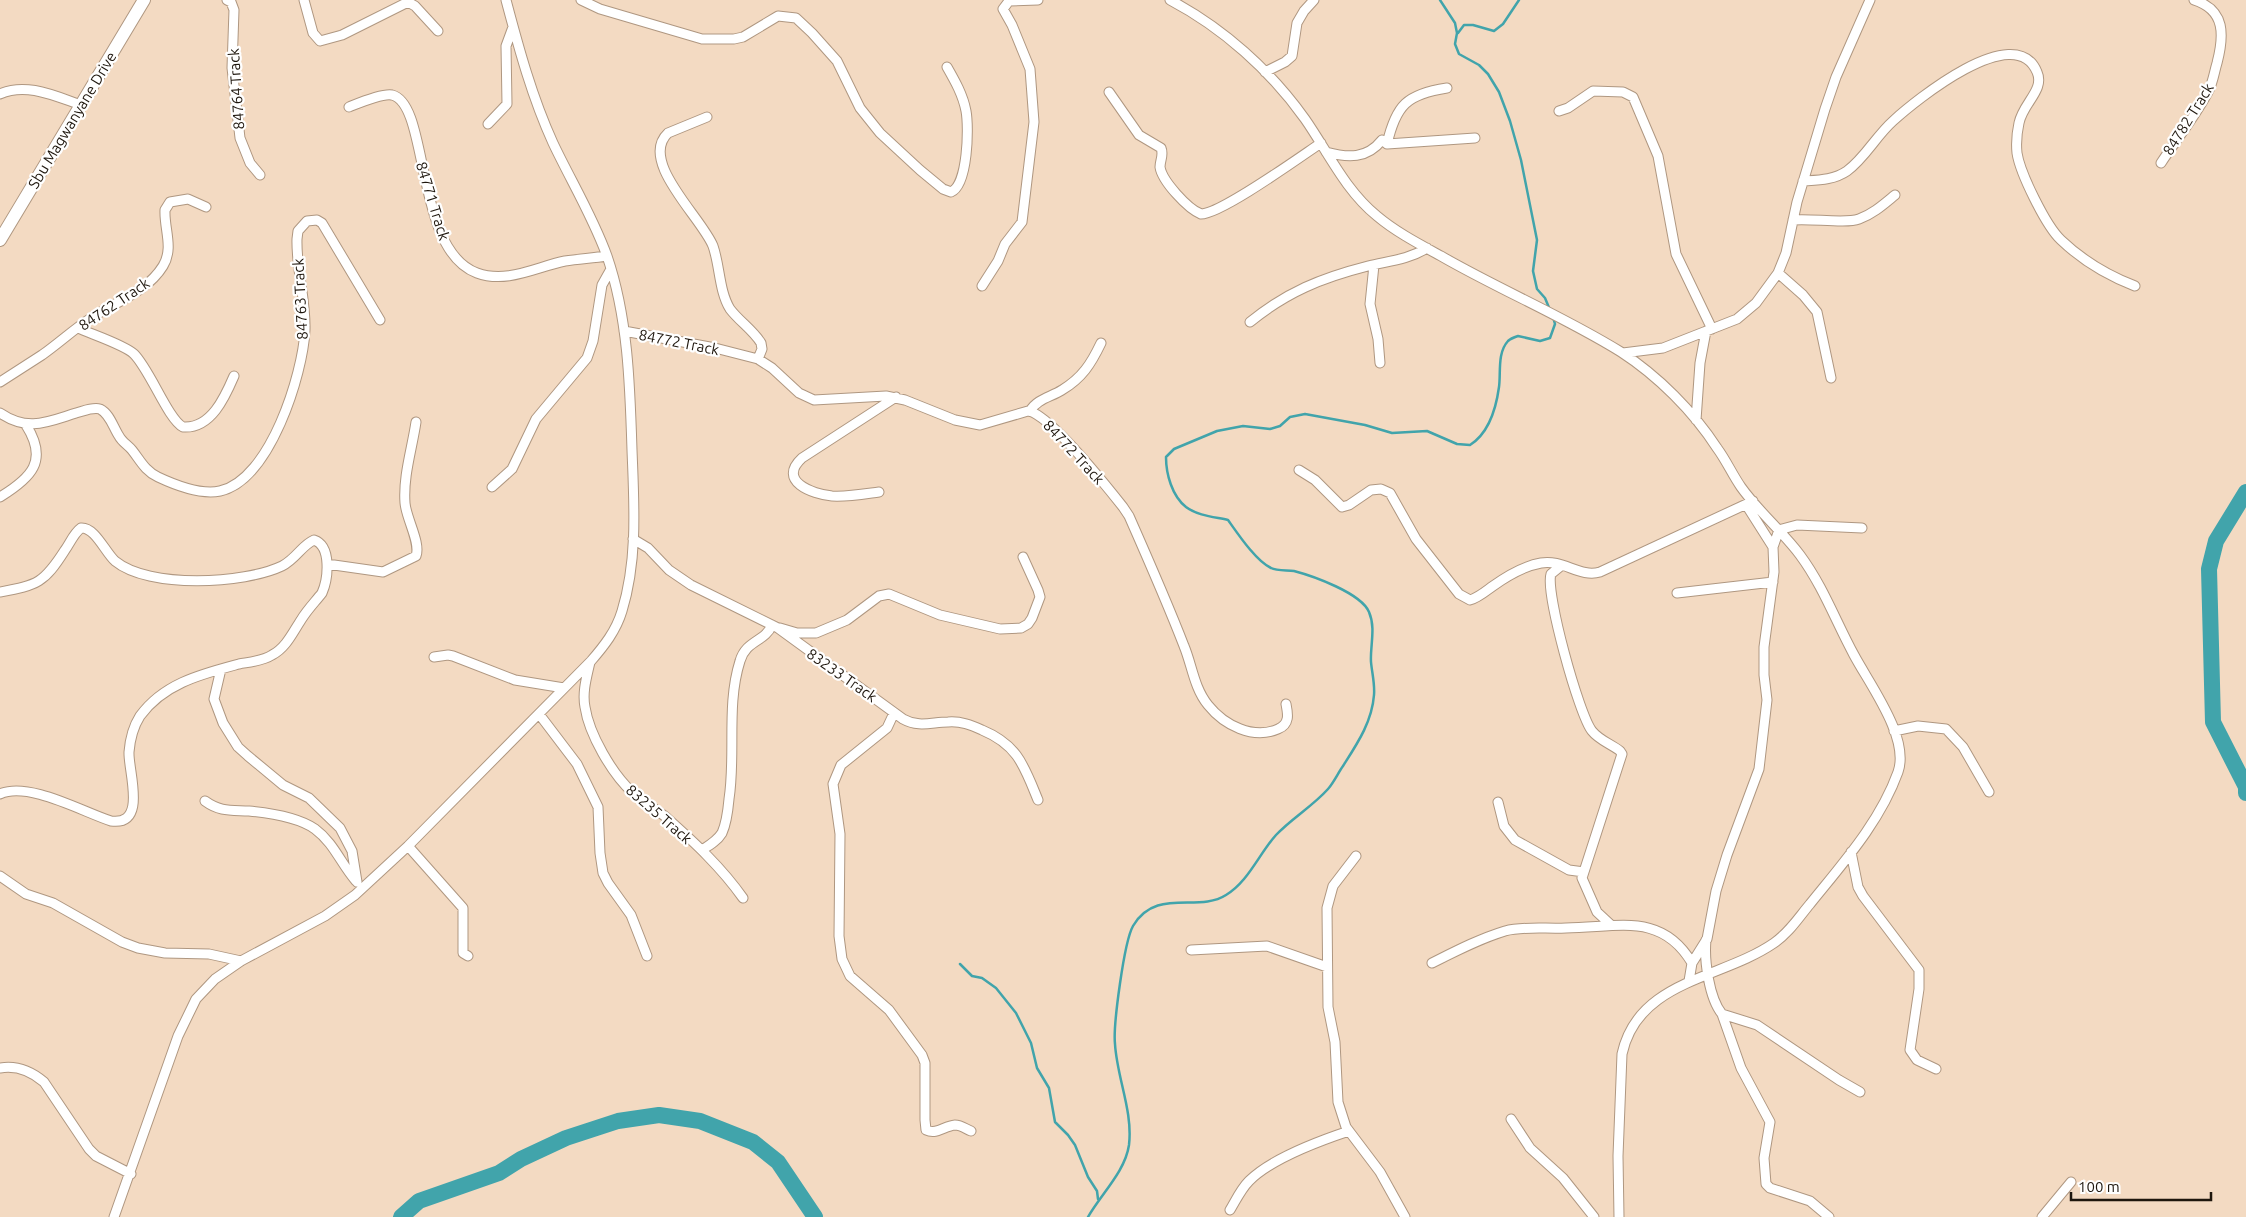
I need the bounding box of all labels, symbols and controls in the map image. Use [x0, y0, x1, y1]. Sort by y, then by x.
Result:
street label: 84764 Track [225, 47, 247, 130]
street label: Sbu Magwanyane Drive [24, 49, 120, 191]
street label: 84782 Track [2159, 80, 2217, 158]
street label: 84771 Track [413, 160, 453, 243]
street label: 84763 Track [289, 257, 311, 340]
street label: 84762 Track [75, 274, 153, 334]
street label: 84772 Track [637, 326, 721, 358]
street label: 84772 Track [1040, 416, 1108, 488]
street label: 83233 Track [804, 645, 881, 706]
street label: 83235 Track [623, 781, 696, 847]
scale bar [2071, 1170, 2211, 1202]
text: 100 m [2078, 1178, 2120, 1195]

